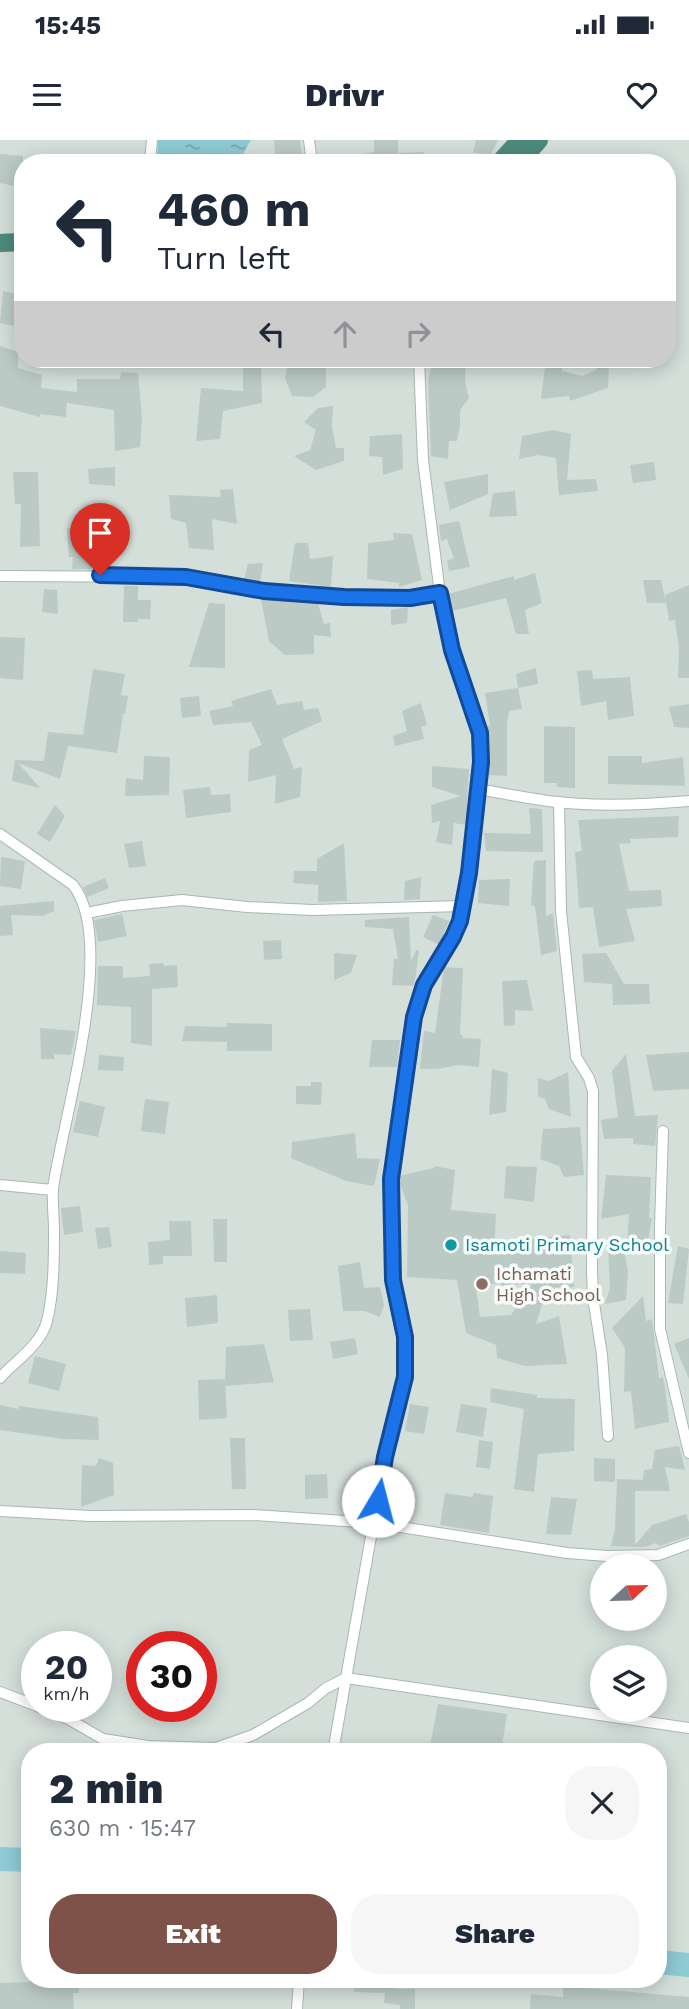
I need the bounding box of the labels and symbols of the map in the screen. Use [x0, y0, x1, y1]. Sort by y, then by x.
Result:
pin [70, 503, 130, 575]
place label: Isamoti Primary School [465, 1234, 669, 1255]
marker: Isamoti Primary School [443, 1237, 459, 1253]
place label: Ichamati High School [496, 1263, 601, 1305]
marker: Ichamati High School [474, 1276, 490, 1292]
position arrow [341, 1464, 415, 1538]
north arrow [590, 1554, 667, 1631]
speed limit sign: 30 [126, 1631, 217, 1722]

